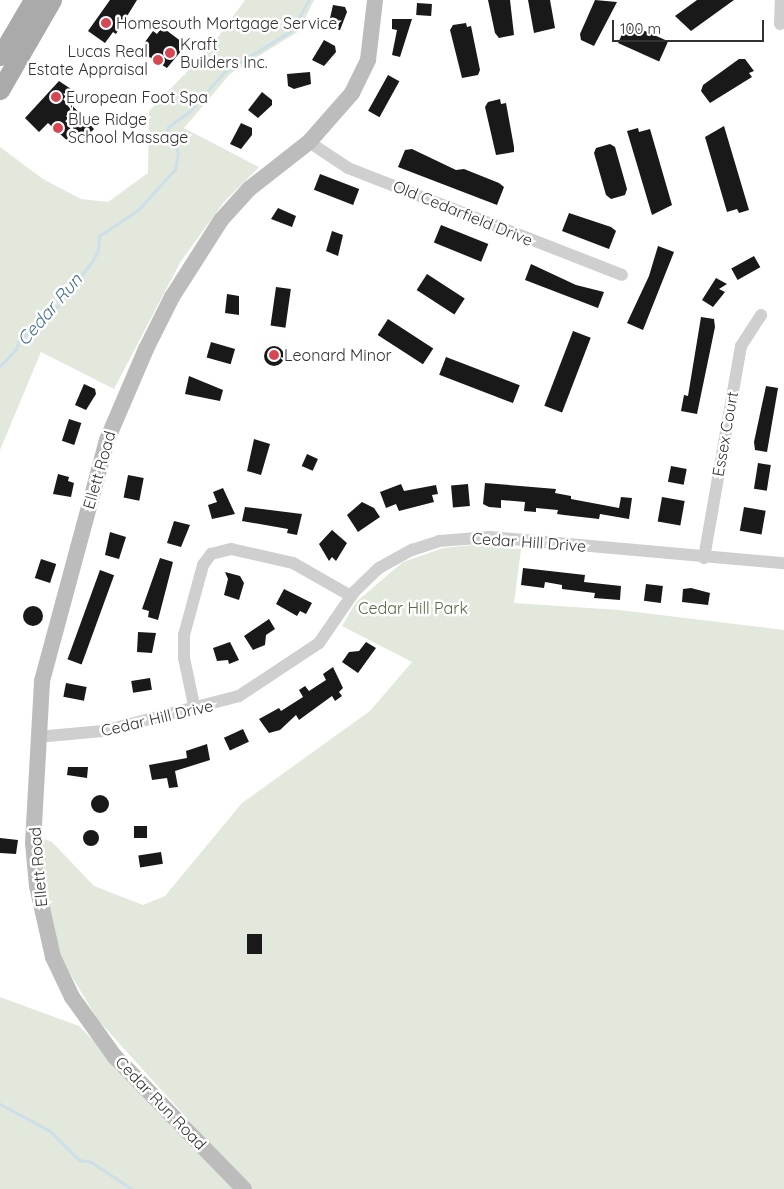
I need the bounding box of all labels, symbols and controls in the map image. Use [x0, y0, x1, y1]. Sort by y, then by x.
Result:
scale bar [614, 10, 766, 42]
place label: Homesouth Mortgage Service [116, 13, 337, 33]
marker: Homesouth Mortgage Service [100, 17, 112, 29]
text: 100 m [620, 19, 661, 38]
place label: Kraft Builders Inc. [180, 34, 268, 72]
place label: Lucas Real Estate Appraisal [28, 41, 148, 79]
marker: Kraft Builders Inc. [164, 47, 176, 59]
marker: Lucas Real Estate Appraisal [152, 54, 164, 66]
place label: European Foot Spa [66, 87, 208, 107]
marker: European Foot Spa [50, 91, 62, 103]
place label: Blue Ridge School Massage [68, 109, 188, 147]
marker: Blue Ridge School Massage [52, 122, 64, 134]
street label: Old Cedarfield Drive [390, 176, 536, 250]
water label: Cedar Run [13, 270, 87, 350]
place label: Leonard Minor [284, 345, 392, 365]
marker: Leonard Minor [268, 349, 280, 361]
street label: Essex Court [708, 390, 742, 478]
street label: Ellett Road [79, 429, 119, 511]
street label: Cedar Hill Drive [471, 528, 587, 556]
park label: Cedar Hill Park [358, 598, 468, 618]
street label: Cedar Hill Drive [99, 696, 215, 740]
street label: Ellett Road [25, 826, 51, 908]
street label: Cedar Run Road [112, 1052, 210, 1154]

